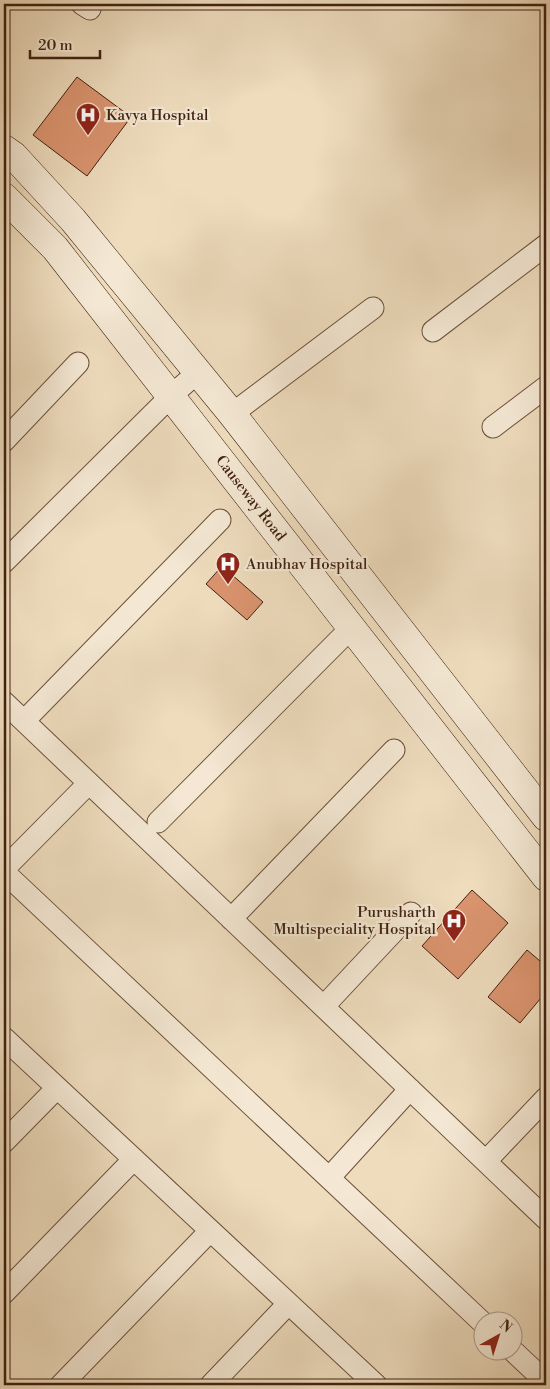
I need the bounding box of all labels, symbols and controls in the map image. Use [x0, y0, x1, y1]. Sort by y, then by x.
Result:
scale bar [30, 28, 100, 60]
text: 20 m [38, 36, 73, 55]
hospital icon: Kavya Hospital [75, 102, 101, 136]
place label: Kavya Hospital [106, 106, 209, 125]
street label: Causeway Road [211, 452, 290, 545]
hospital icon: Anubhav Hospital [215, 551, 241, 585]
place label: Anubhav Hospital [245, 555, 368, 574]
place label: Purusharth Multispeciality Hospital [274, 903, 437, 939]
hospital icon: Purusharth Multispeciality Hospital [441, 908, 467, 942]
north arrow [472, 1312, 522, 1362]
text: N [496, 1316, 516, 1337]

